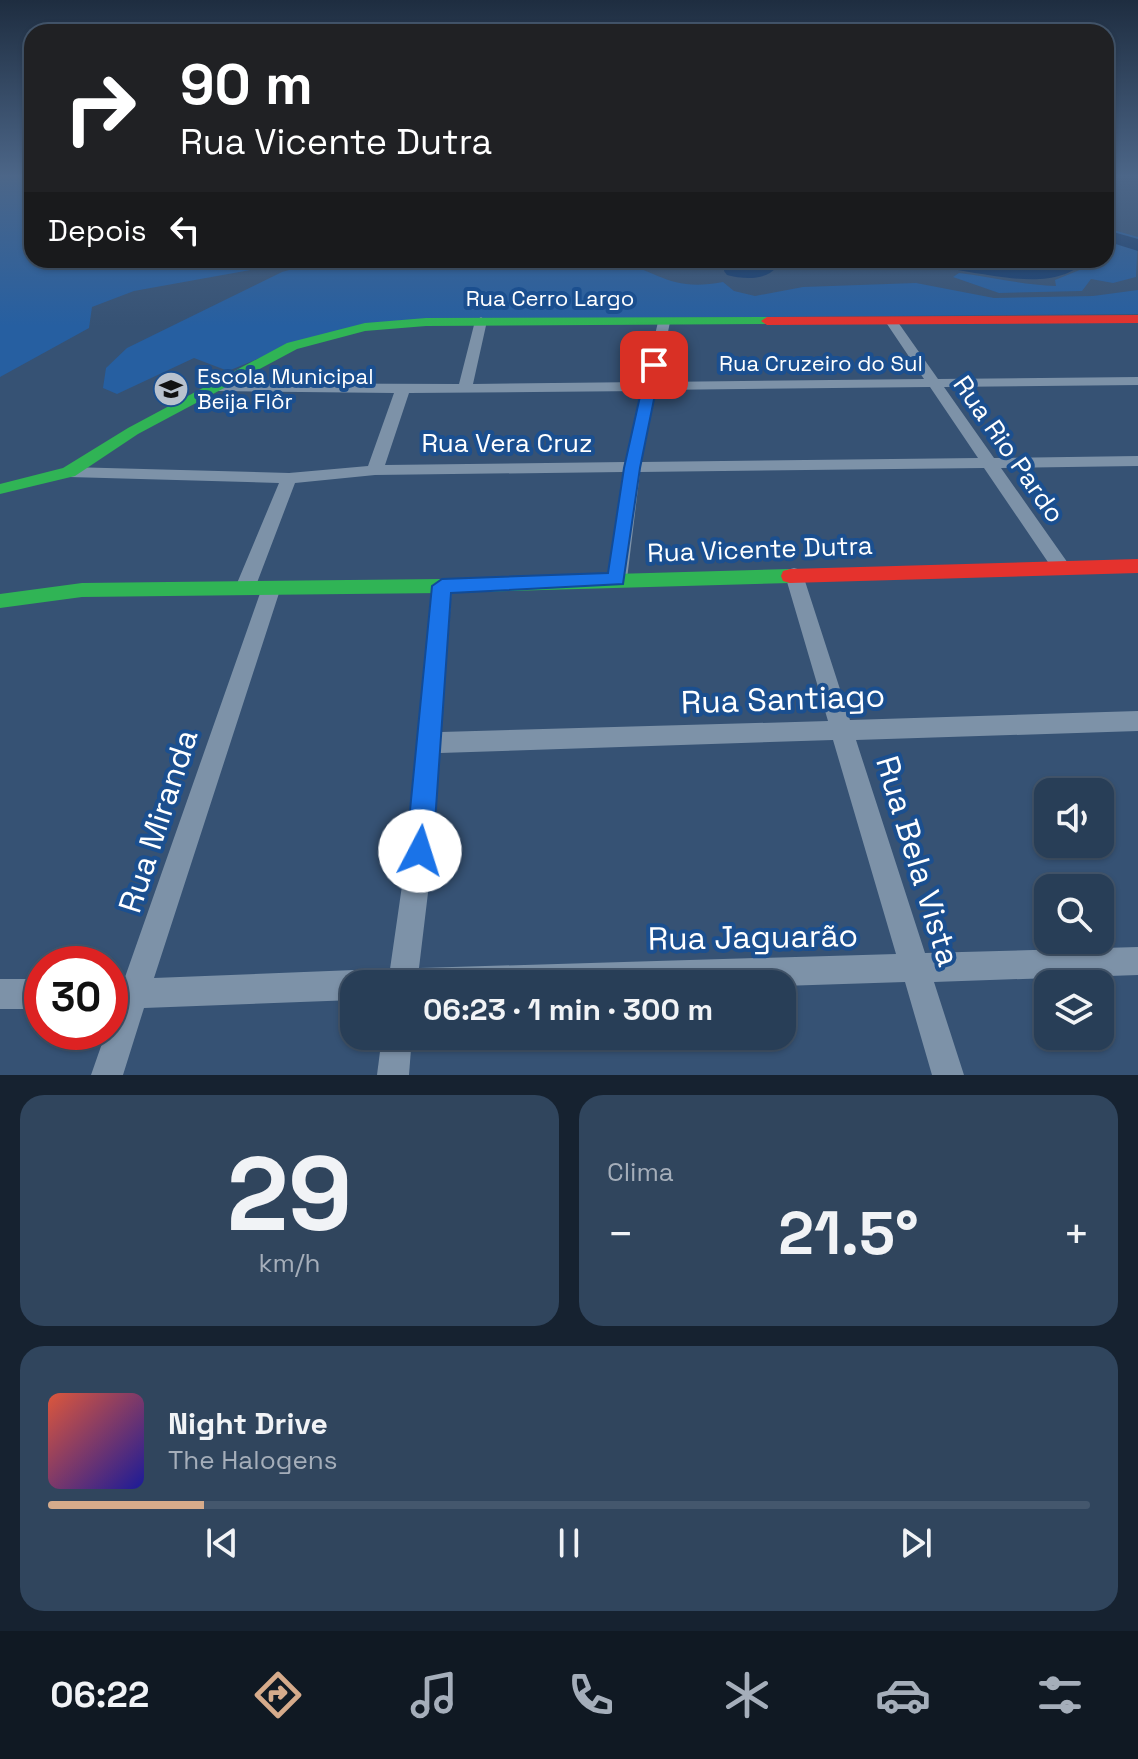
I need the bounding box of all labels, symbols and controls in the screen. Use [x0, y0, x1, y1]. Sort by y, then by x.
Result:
text: 90 m [180, 49, 313, 120]
icon: right [48, 56, 152, 160]
text: Rua Vicente Dutra [180, 119, 492, 165]
icon: left [163, 208, 207, 252]
text: Depois [48, 211, 147, 250]
street label: Rua Cerro Largo [466, 284, 634, 312]
pin [620, 331, 688, 399]
icon: arrive [632, 343, 676, 387]
street label: Rua Cruzeiro do Sul [719, 349, 923, 377]
place label: Escola Municipal Beija Flôr [197, 362, 374, 415]
street label: Rua Rio Pardo [946, 369, 1072, 529]
school or university icon: Escola Municipal Beija Flôr [152, 370, 190, 408]
street label: Rua Vera Cruz [421, 426, 593, 460]
street label: Rua Vicente Dutra [647, 528, 873, 570]
street label: Rua Santiago [680, 675, 886, 723]
street label: Rua Miranda [110, 724, 206, 918]
street label: Rua Bela Vista [867, 751, 969, 971]
map controls [1034, 778, 1114, 1050]
button: sound [1034, 778, 1114, 858]
position arrow [378, 809, 462, 893]
button: search [1034, 874, 1114, 954]
street label: Rua Jaguarão [647, 915, 859, 959]
speed limit sign: 30 [24, 946, 128, 1050]
button: layers [1034, 970, 1114, 1050]
text: 06:23 · 1 min · 300 m [423, 990, 713, 1029]
text: 29 [227, 1128, 352, 1260]
text: Clima [607, 1155, 674, 1189]
text: 21.5° [778, 1195, 919, 1272]
text: − [607, 1206, 634, 1262]
text: + [1063, 1206, 1090, 1262]
text: km/h [259, 1246, 320, 1280]
text: Night Drive [168, 1404, 328, 1443]
text: The Halogens [168, 1443, 337, 1477]
icon: previous [200, 1521, 244, 1565]
icon: pause [547, 1521, 591, 1565]
icon: next [894, 1521, 938, 1565]
icon: directions [250, 1667, 306, 1723]
icon: music [406, 1667, 462, 1723]
icon: phone [563, 1667, 619, 1723]
icon: climate [719, 1667, 775, 1723]
icon: car [875, 1667, 931, 1723]
icon: filters [1032, 1667, 1088, 1723]
text: 06:22 [50, 1672, 149, 1718]

